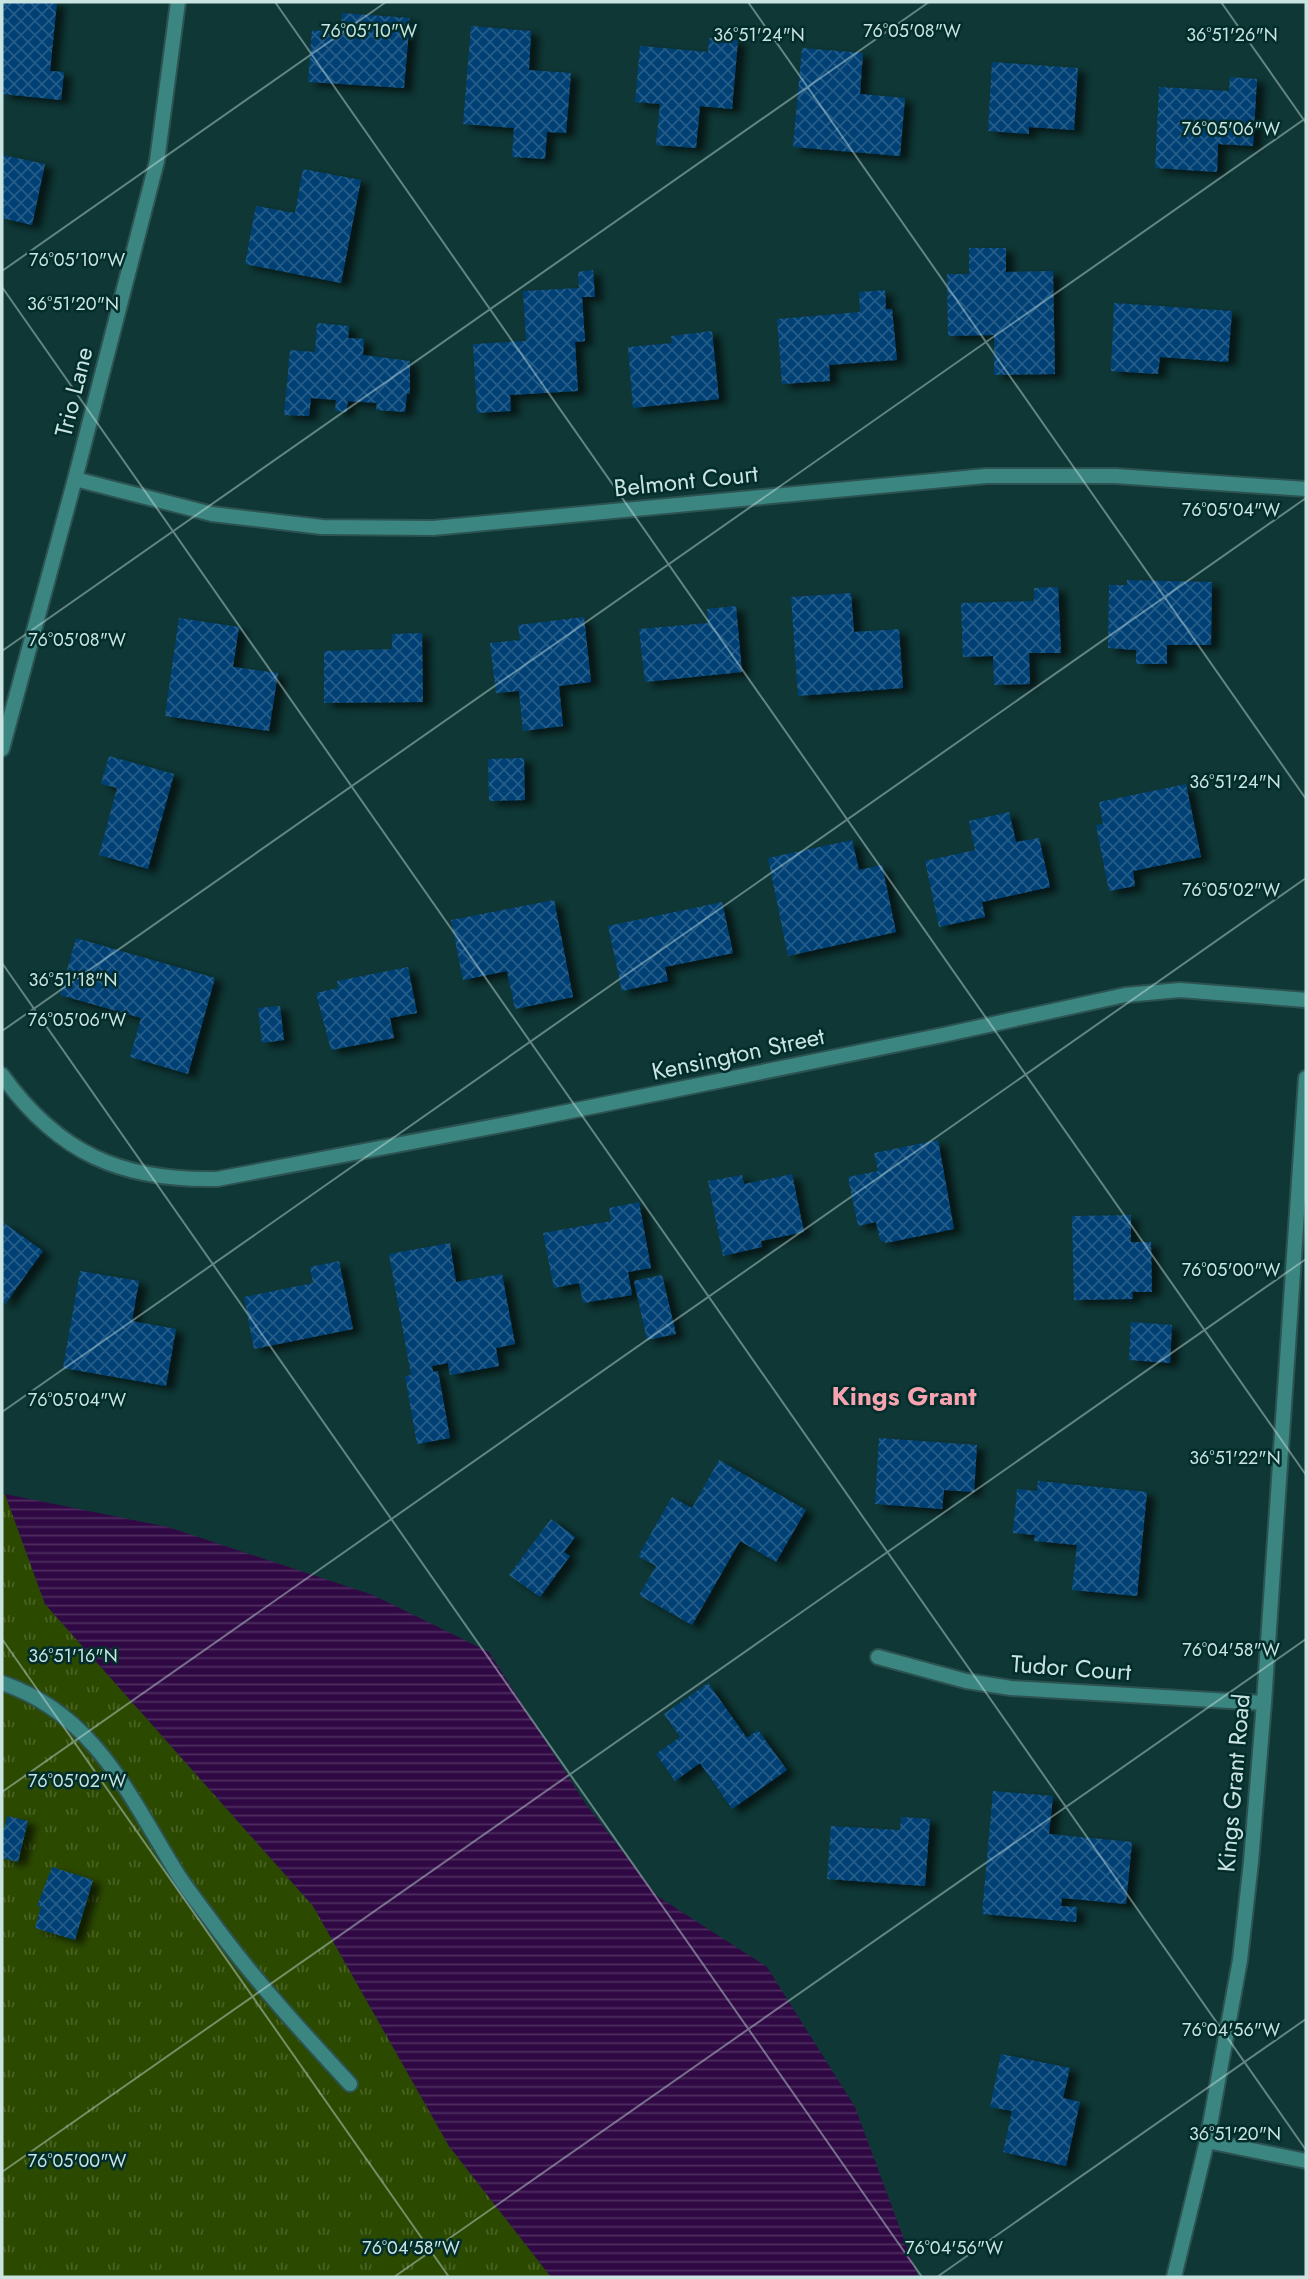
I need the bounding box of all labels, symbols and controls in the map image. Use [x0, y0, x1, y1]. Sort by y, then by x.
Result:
text: 76°05'10"W [321, 18, 417, 44]
text: 76°05'08"W [863, 18, 961, 44]
text: 36°51'24"N [713, 22, 805, 48]
text: 36°51'26"N [1186, 22, 1278, 48]
text: 76°05'06"W [1182, 116, 1280, 142]
text: 76°05'10"W [29, 247, 125, 273]
text: 36°51'20"N [27, 291, 119, 317]
street label: Trio Lane [45, 343, 102, 440]
street label: Belmont Court [612, 456, 760, 505]
text: 76°05'04"W [1182, 497, 1280, 523]
text: 76°05'08"W [28, 627, 126, 653]
text: 36°51'24"N [1189, 769, 1281, 795]
text: 76°05'02"W [1182, 877, 1280, 903]
text: 36°51'18"N [29, 967, 117, 993]
text: 76°05'06"W [28, 1007, 126, 1033]
street label: Kensington Street [648, 1018, 828, 1089]
text: 76°05'00"W [1182, 1257, 1281, 1283]
district label: Kings Grant [832, 1377, 977, 1415]
text: 76°05'04"W [28, 1387, 126, 1413]
text: 36°51'22"N [1189, 1445, 1281, 1471]
text: 76°04'58"W [1182, 1637, 1280, 1663]
text: 36°51'16"N [28, 1643, 118, 1669]
street label: Tudor Court [1010, 1646, 1132, 1689]
street label: Kings Grant Road [1208, 1692, 1259, 1873]
text: 76°05'02"W [28, 1768, 126, 1794]
text: 76°04'56"W [1182, 2017, 1280, 2043]
text: 36°51'20"N [1189, 2121, 1281, 2147]
text: 76°05'00"W [28, 2148, 127, 2174]
text: 76°04'58"W [362, 2235, 460, 2261]
text: 76°04'56"W [905, 2235, 1003, 2261]

